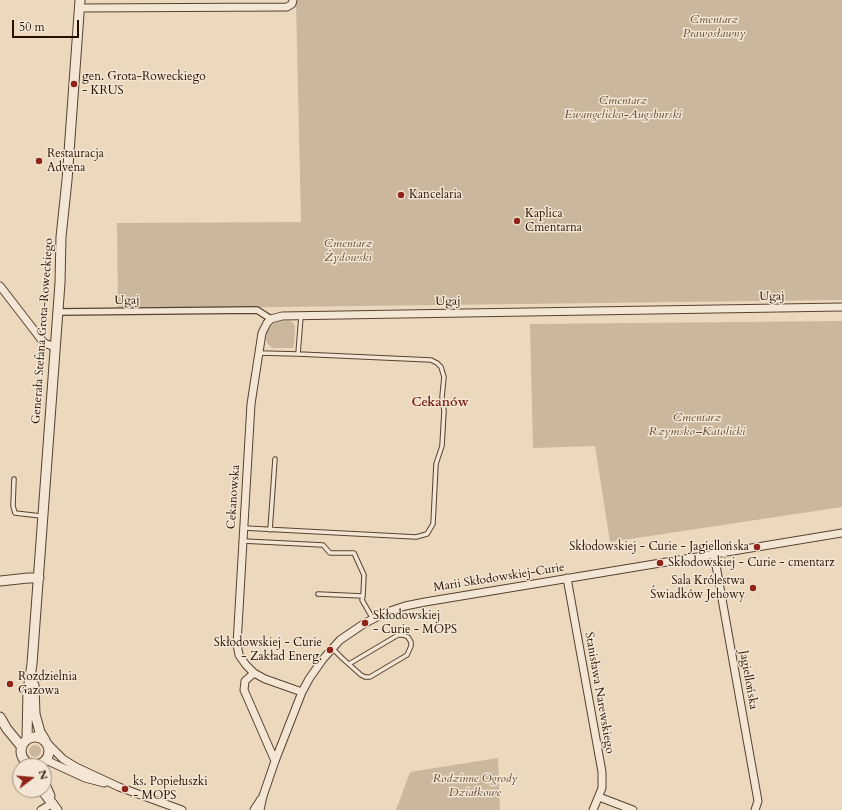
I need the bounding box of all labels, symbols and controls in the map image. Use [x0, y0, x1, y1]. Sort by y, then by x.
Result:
scale bar [14, 12, 81, 38]
park label: Cmentarz Prawosławny [683, 13, 745, 41]
text: 50 m [19, 19, 45, 35]
place label: gen. Grota-Roweckiego - KRUS [82, 70, 206, 98]
marker: gen. Grota-Roweckiego - KRUS [69, 79, 79, 89]
park label: Cmentarz Ewangelicko-Augsburski [564, 94, 682, 122]
place label: Restauracja Advena [47, 147, 104, 175]
marker: Restauracja Advena [34, 156, 44, 166]
place label: Kancelaria [409, 188, 462, 202]
marker: Kancelaria [396, 190, 406, 200]
place label: Kaplica Cmentarna [525, 207, 582, 235]
marker: Kaplica Cmentarna [512, 216, 522, 226]
park label: Cmentarz Żydowski [324, 237, 372, 265]
street label: Generała Stefana Grota-Roweckiego [29, 238, 57, 424]
street label: Ugaj [759, 290, 785, 304]
street label: Ugaj [114, 294, 140, 308]
street label: Ugaj [435, 295, 461, 309]
district label: Cekanów [411, 395, 469, 411]
park label: Cmentarz Rzymsko–Katolicki [649, 411, 745, 439]
street label: Cekanowska [225, 464, 243, 530]
place label: Skłodowskiej - Curie - Jagiellońska [569, 540, 749, 554]
marker: Skłodowskiej - Curie - Jagiellońska [752, 542, 762, 552]
place label: Skłodowskiej - Curie - cmentarz [668, 556, 835, 570]
marker: Skłodowskiej - Curie - cmentarz [655, 558, 665, 568]
street label: Marii Skłodowskiej-Curie [432, 561, 566, 595]
place label: Sala Królestwa Świadków Jehowy [650, 574, 745, 602]
marker: Sala Królestwa Świadków Jehowy [748, 583, 758, 593]
place label: Skłodowskiej - Curie - MOPS [373, 609, 457, 637]
marker: Skłodowskiej - Curie - MOPS [360, 618, 370, 628]
street label: Stanisława Narewskiego [581, 631, 617, 755]
place label: Skłodowskiej - Curie - Zakład Energ. [214, 636, 322, 664]
marker: Skłodowskiej - Curie - Zakład Energ. [325, 645, 335, 655]
street label: Jagiellońska [736, 649, 760, 711]
place label: Rozdzielnia Gazowa [18, 670, 77, 698]
marker: Rozdzielnia Gazowa [5, 679, 15, 689]
north arrow [12, 758, 52, 798]
text: N [35, 768, 52, 781]
park label: Rodzinne Ogrody Działkowe [433, 772, 517, 800]
place label: ks. Popiełuszki - MOPS [133, 775, 208, 803]
marker: ks. Popiełuszki - MOPS [120, 784, 130, 794]

